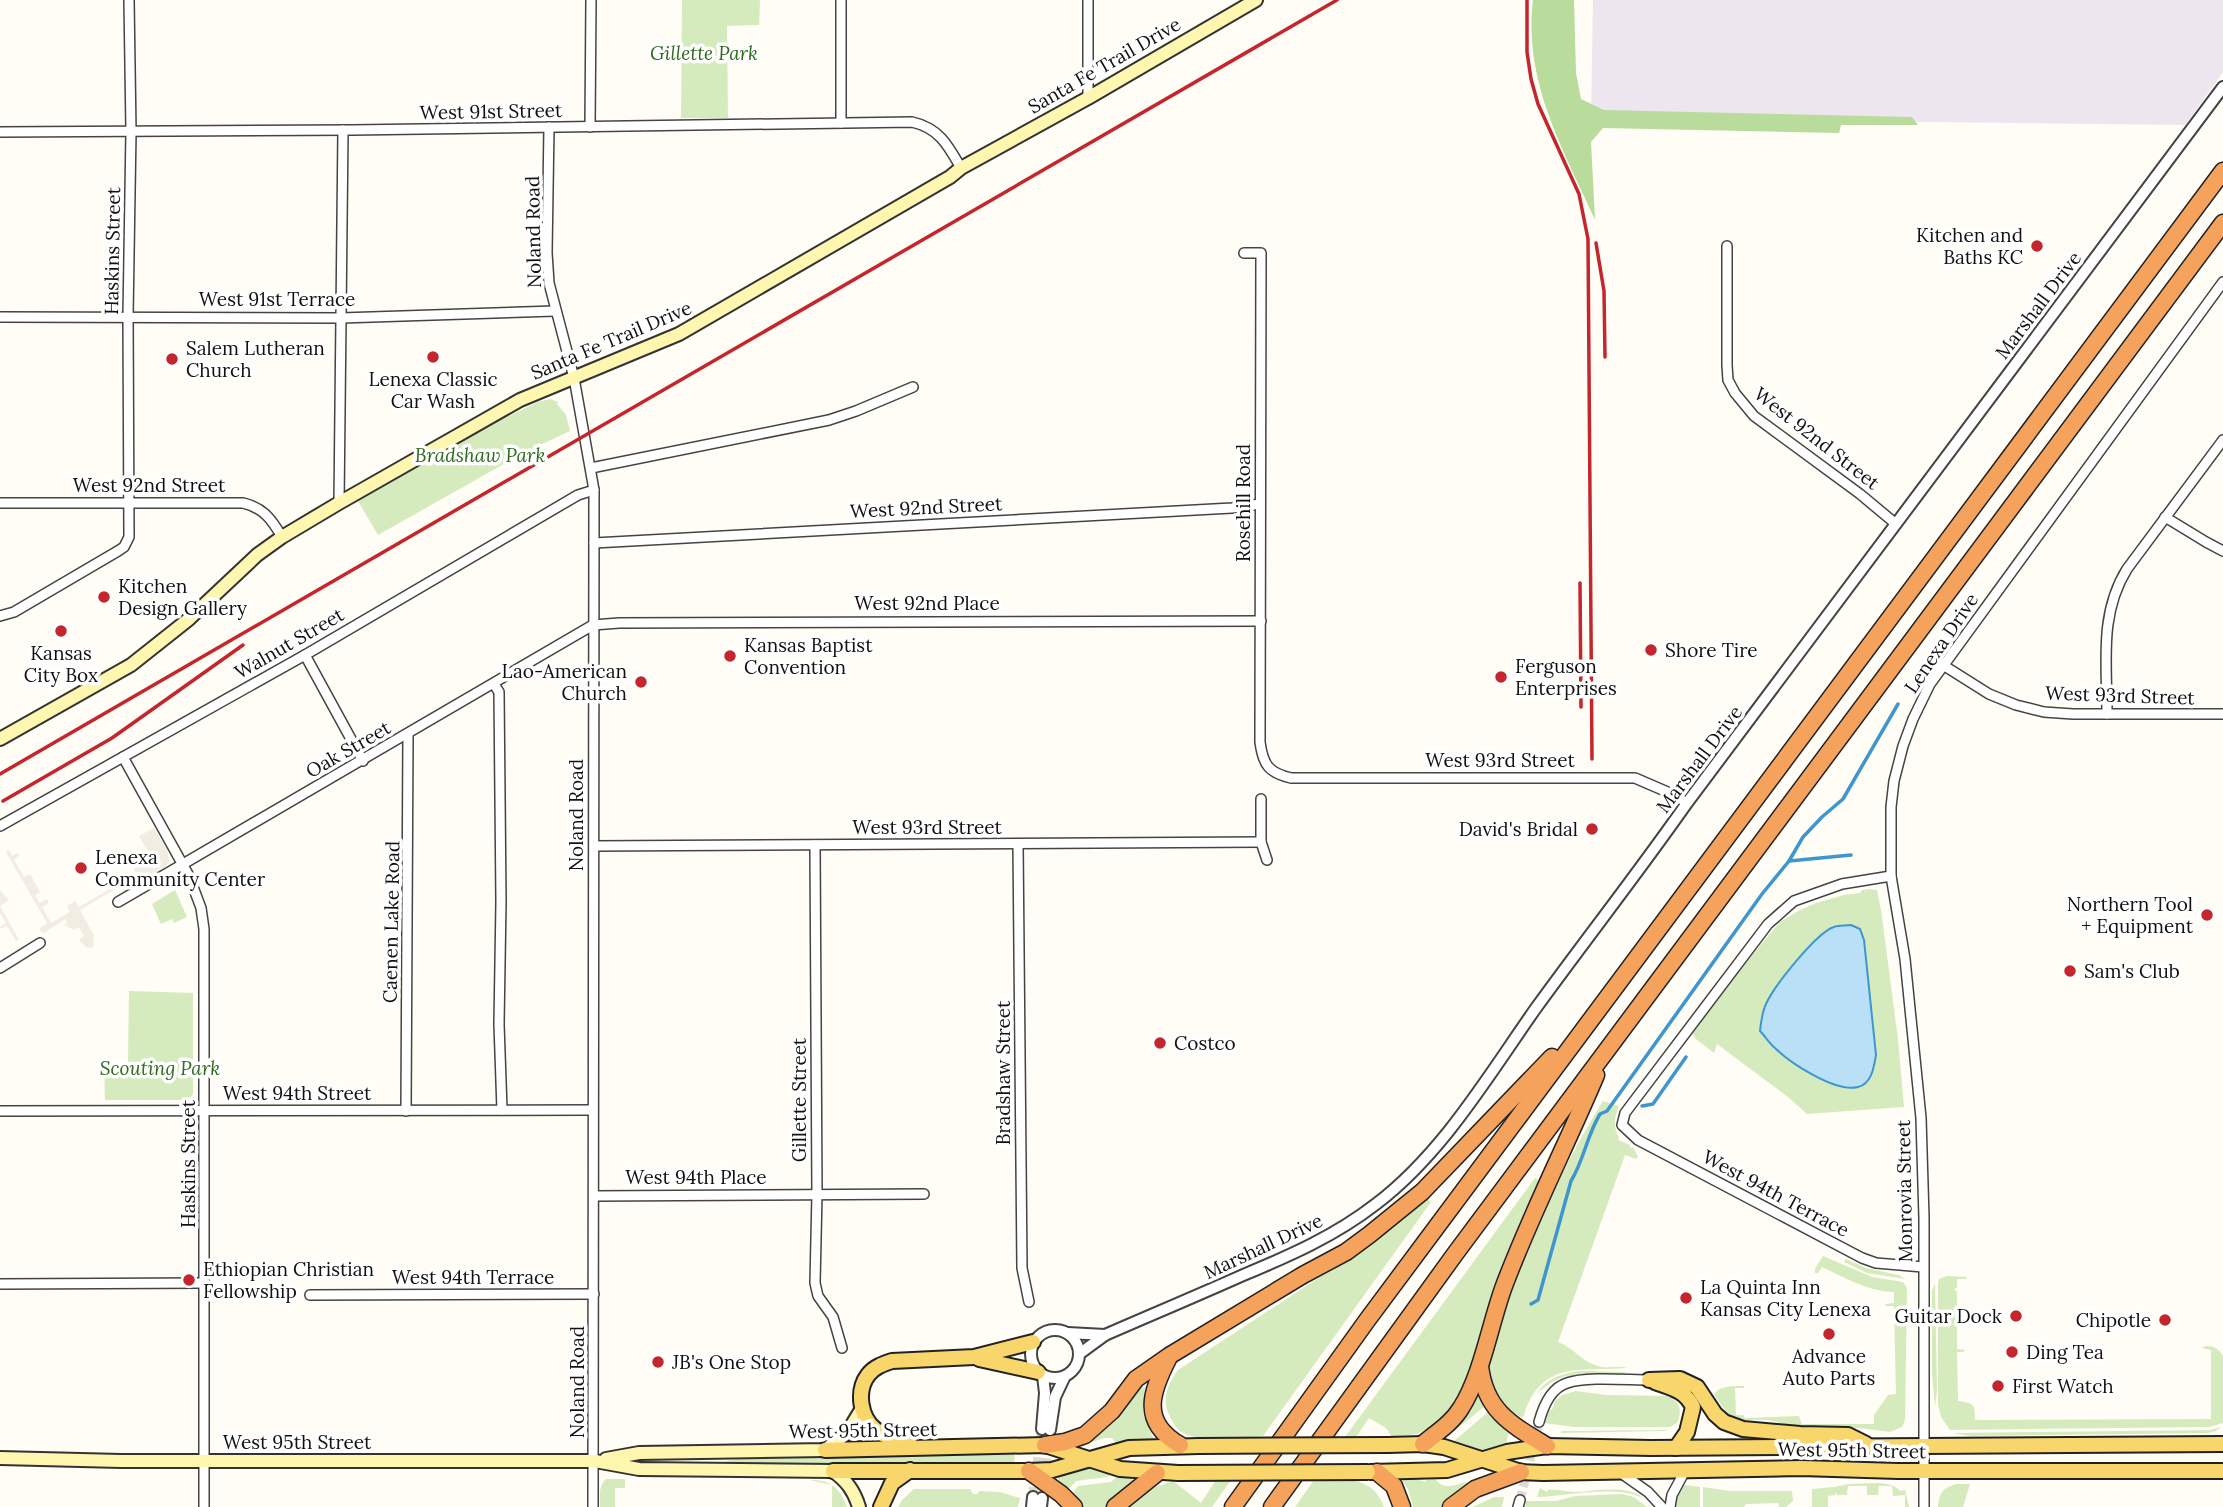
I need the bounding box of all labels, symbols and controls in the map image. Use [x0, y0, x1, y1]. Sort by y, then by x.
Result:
street label: Santa Fe Trail Drive [1023, 12, 1185, 118]
park label: Gillette Park [650, 41, 758, 65]
street label: West 91st Street [420, 98, 563, 124]
street label: Noland Road [520, 176, 546, 288]
street label: Haskins Street [99, 186, 125, 315]
place label: Kitchen and Baths KC [1916, 223, 2023, 269]
marker: Kitchen and Baths KC [2029, 238, 2045, 254]
street label: Marshall Drive [1990, 247, 2086, 363]
street label: West 91st Terrace [199, 287, 355, 311]
street label: Santa Fe Trail Drive [527, 295, 695, 385]
place label: Salem Lutheran Church [186, 336, 325, 382]
marker: Lenexa Classic Car Wash [425, 349, 441, 365]
marker: Salem Lutheran Church [164, 351, 180, 367]
place label: Lenexa Classic Car Wash [368, 367, 498, 413]
street label: West 92nd Street [1750, 382, 1885, 495]
park label: Bradshaw Park [415, 443, 545, 467]
street label: Rosehill Road [1231, 444, 1255, 562]
street label: West 92nd Street [73, 473, 226, 497]
street label: West 92nd Street [849, 491, 1003, 523]
place label: Kitchen Design Gallery [118, 574, 247, 620]
street label: Lenexa Drive [1899, 588, 1983, 698]
marker: Kitchen Design Gallery [96, 589, 112, 605]
street label: West 92nd Place [854, 591, 1000, 615]
street label: Walnut Street [230, 602, 348, 684]
marker: Kansas City Box [53, 623, 69, 639]
place label: Kansas Baptist Convention [744, 633, 873, 679]
place label: Shore Tire [1665, 638, 1758, 662]
place label: Kansas City Box [24, 641, 98, 687]
marker: Shore Tire [1643, 642, 1659, 658]
marker: Kansas Baptist Convention [722, 648, 738, 664]
place label: Ferguson Enterprises [1515, 654, 1617, 700]
place label: Lao-American Church [502, 659, 627, 705]
marker: Ferguson Enterprises [1493, 669, 1509, 685]
marker: Lao-American Church [633, 674, 649, 690]
street label: West 93rd Street [2045, 680, 2196, 710]
street label: Marshall Drive [1651, 701, 1747, 817]
street label: Oak Street [301, 715, 395, 783]
street label: West 93rd Street [1425, 748, 1575, 772]
street label: Noland Road [564, 759, 588, 871]
street label: West 93rd Street [852, 815, 1002, 839]
place label: David's Bridal [1459, 817, 1578, 841]
marker: David's Bridal [1584, 821, 1600, 837]
street label: Caenen Lake Road [378, 841, 404, 1003]
place label: Lenexa Community Center [95, 845, 266, 891]
marker: Lenexa Community Center [73, 860, 89, 876]
place label: Northern Tool + Equipment [2067, 892, 2194, 938]
marker: Northern Tool + Equipment [2199, 907, 2215, 923]
place label: Sam's Club [2084, 959, 2180, 983]
marker: Sam's Club [2062, 963, 2078, 979]
street label: Bradshaw Street [991, 1000, 1015, 1145]
place label: Costco [1174, 1031, 1236, 1055]
marker: Costco [1152, 1035, 1168, 1051]
street label: Gillette Street [787, 1037, 811, 1162]
park label: Scouting Park [100, 1056, 220, 1080]
street label: West 94th Street [223, 1081, 372, 1105]
street label: Haskins Street [176, 1099, 200, 1228]
street label: Monrovia Street [1891, 1119, 1917, 1263]
street label: West 94th Terrace [1699, 1144, 1853, 1242]
street label: West 94th Place [625, 1165, 767, 1189]
street label: Marshall Drive [1200, 1208, 1326, 1284]
place label: Ethiopian Christian Fellowship [203, 1257, 374, 1303]
street label: West 94th Terrace [392, 1265, 554, 1289]
marker: Ethiopian Christian Fellowship [181, 1272, 197, 1288]
place label: La Quinta Inn Kansas City Lenexa [1700, 1275, 1871, 1321]
marker: La Quinta Inn Kansas City Lenexa [1678, 1290, 1694, 1306]
place label: Guitar Dock [1895, 1304, 2003, 1328]
marker: Guitar Dock [2008, 1308, 2024, 1324]
place label: Chipotle [2076, 1308, 2151, 1332]
marker: Chipotle [2157, 1312, 2173, 1328]
street label: Noland Road [565, 1326, 589, 1438]
marker: Advance Auto Parts [1821, 1326, 1837, 1342]
place label: Ding Tea [2026, 1340, 2104, 1364]
place label: Advance Auto Parts [1782, 1344, 1875, 1390]
marker: Ding Tea [2004, 1344, 2020, 1360]
place label: JB's One Stop [671, 1350, 791, 1374]
marker: JB's One Stop [650, 1354, 666, 1370]
place label: First Watch [2012, 1374, 2114, 1398]
marker: First Watch [1990, 1378, 2006, 1394]
street label: West 95th Street [789, 1417, 938, 1443]
street label: West 95th Street [223, 1430, 372, 1454]
street label: West 95th Street [1778, 1437, 1927, 1463]

